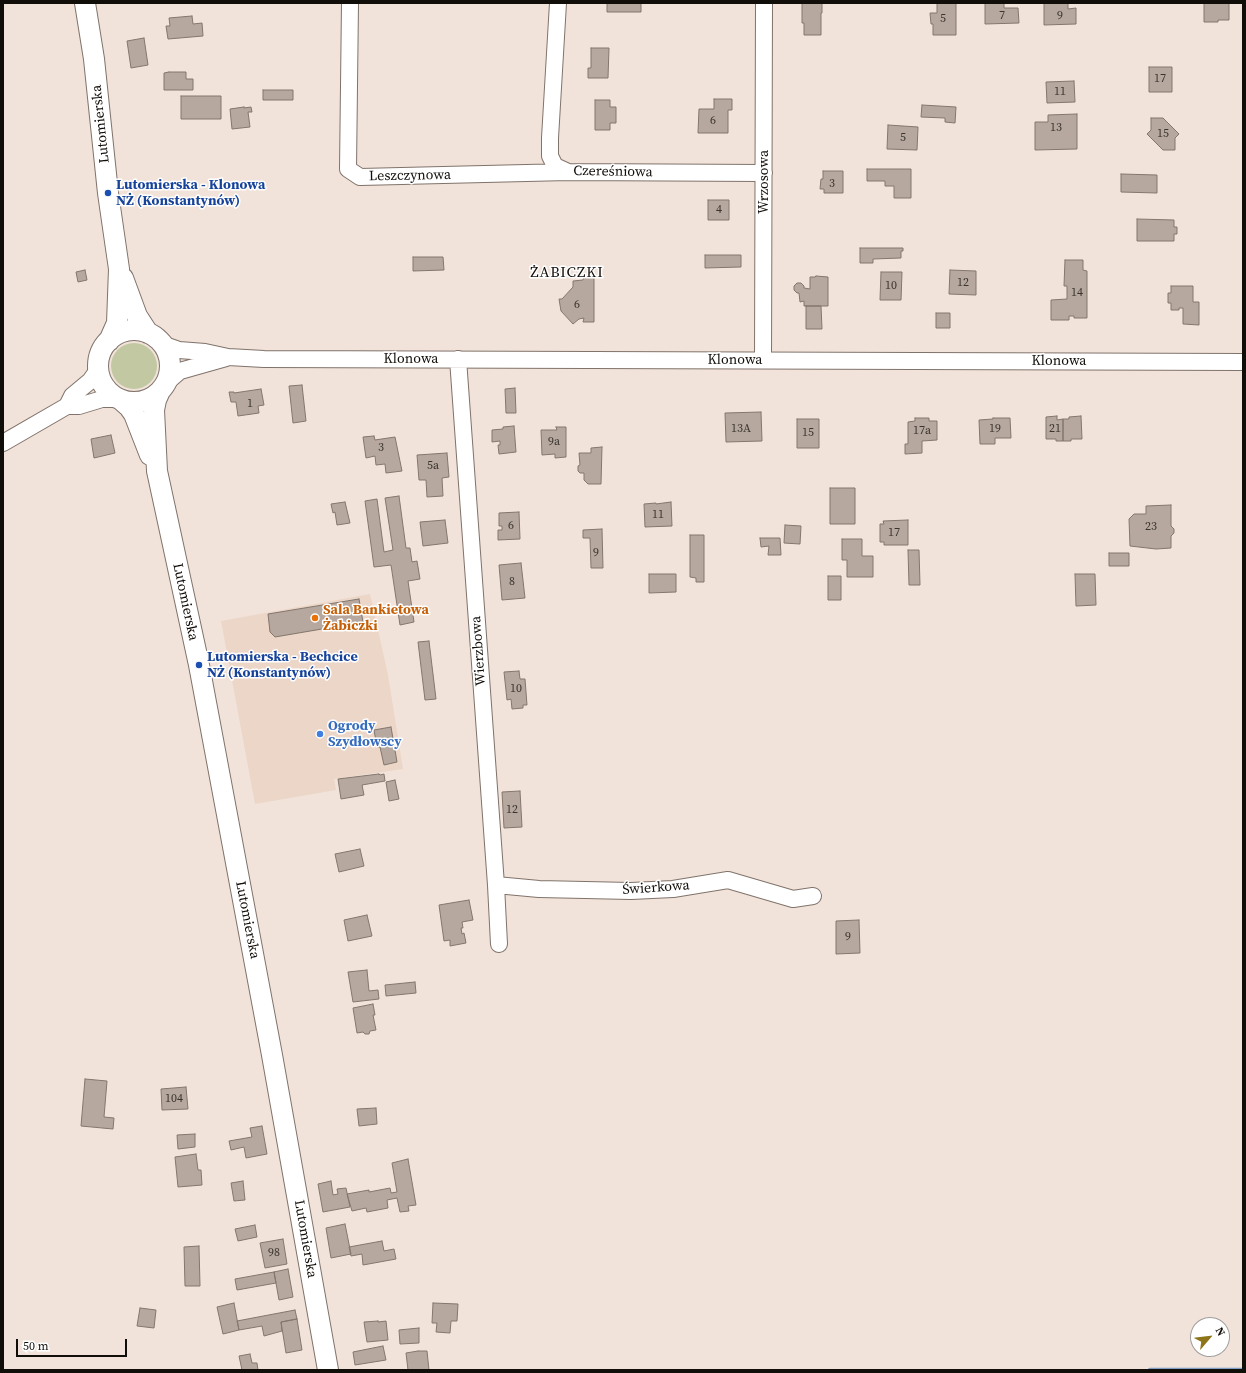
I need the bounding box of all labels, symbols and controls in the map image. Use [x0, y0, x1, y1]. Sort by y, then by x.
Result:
house number: 7 [999, 9, 1005, 23]
house number: 9 [1057, 9, 1063, 23]
house number: 5 [940, 12, 946, 26]
house number: 17 [1154, 72, 1166, 86]
street label: Lutomierska [89, 84, 113, 164]
house number: 11 [1054, 85, 1066, 99]
house number: 6 [710, 114, 716, 128]
house number: 13 [1050, 121, 1062, 135]
house number: 15 [1157, 127, 1169, 141]
house number: 5 [900, 131, 906, 145]
street label: Wrzosowa [756, 150, 772, 214]
street label: Czereśniowa [573, 163, 653, 181]
street label: Leszczynowa [369, 167, 451, 185]
place label: Lutomierska - Klonowa NŻ (Konstantynów) [116, 177, 265, 210]
house number: 3 [829, 177, 835, 191]
marker: Lutomierska - Klonowa NŻ (Konstantynów) [103, 188, 113, 198]
house number: 4 [716, 203, 722, 217]
district label: ŻABICZKI [530, 264, 604, 282]
house number: 12 [957, 276, 969, 290]
house number: 10 [885, 279, 897, 293]
house number: 14 [1071, 286, 1083, 300]
house number: 6 [574, 298, 580, 312]
street label: Klonowa [384, 351, 438, 367]
street label: Klonowa [708, 352, 762, 368]
street label: Klonowa [1032, 353, 1086, 369]
house number: 1 [247, 397, 253, 411]
house number: 13A [731, 422, 751, 436]
house number: 19 [989, 422, 1001, 436]
house number: 21 [1049, 422, 1061, 436]
house number: 17a [913, 424, 931, 438]
house number: 15 [802, 426, 814, 440]
house number: 9a [548, 435, 560, 449]
house number: 3 [378, 441, 384, 455]
house number: 5a [427, 459, 439, 473]
house number: 11 [652, 508, 664, 522]
house number: 6 [508, 519, 514, 533]
house number: 23 [1145, 520, 1157, 534]
house number: 17 [888, 526, 900, 540]
house number: 9 [593, 546, 599, 560]
street label: Lutomierska [169, 562, 201, 642]
house number: 8 [509, 575, 515, 589]
place label: Sala Bankietowa Żabiczki [323, 602, 429, 634]
marker: Sala Bankietowa Żabiczki [310, 613, 320, 623]
street label: Wierzbowa [468, 615, 490, 687]
place label: Lutomierska - Bechcice NŻ (Konstantynów) [207, 649, 358, 682]
marker: Lutomierska - Bechcice NŻ (Konstantynów) [194, 660, 204, 670]
house number: 10 [510, 682, 522, 696]
place label: Ogrody Szydłowscy [328, 718, 402, 750]
marker: Ogrody Szydłowscy [315, 729, 325, 739]
house number: 12 [506, 803, 518, 817]
street label: Świerkowa [622, 877, 690, 899]
street label: Lutomierska [231, 880, 263, 960]
house number: 9 [845, 930, 851, 944]
house number: 104 [165, 1092, 183, 1106]
street label: Lutomierska [290, 1199, 320, 1279]
house number: 98 [268, 1246, 280, 1260]
north arrow [1190, 1317, 1230, 1357]
text: N [1212, 1325, 1229, 1339]
scale bar [18, 1331, 129, 1357]
text: 50 m [23, 1338, 49, 1354]

